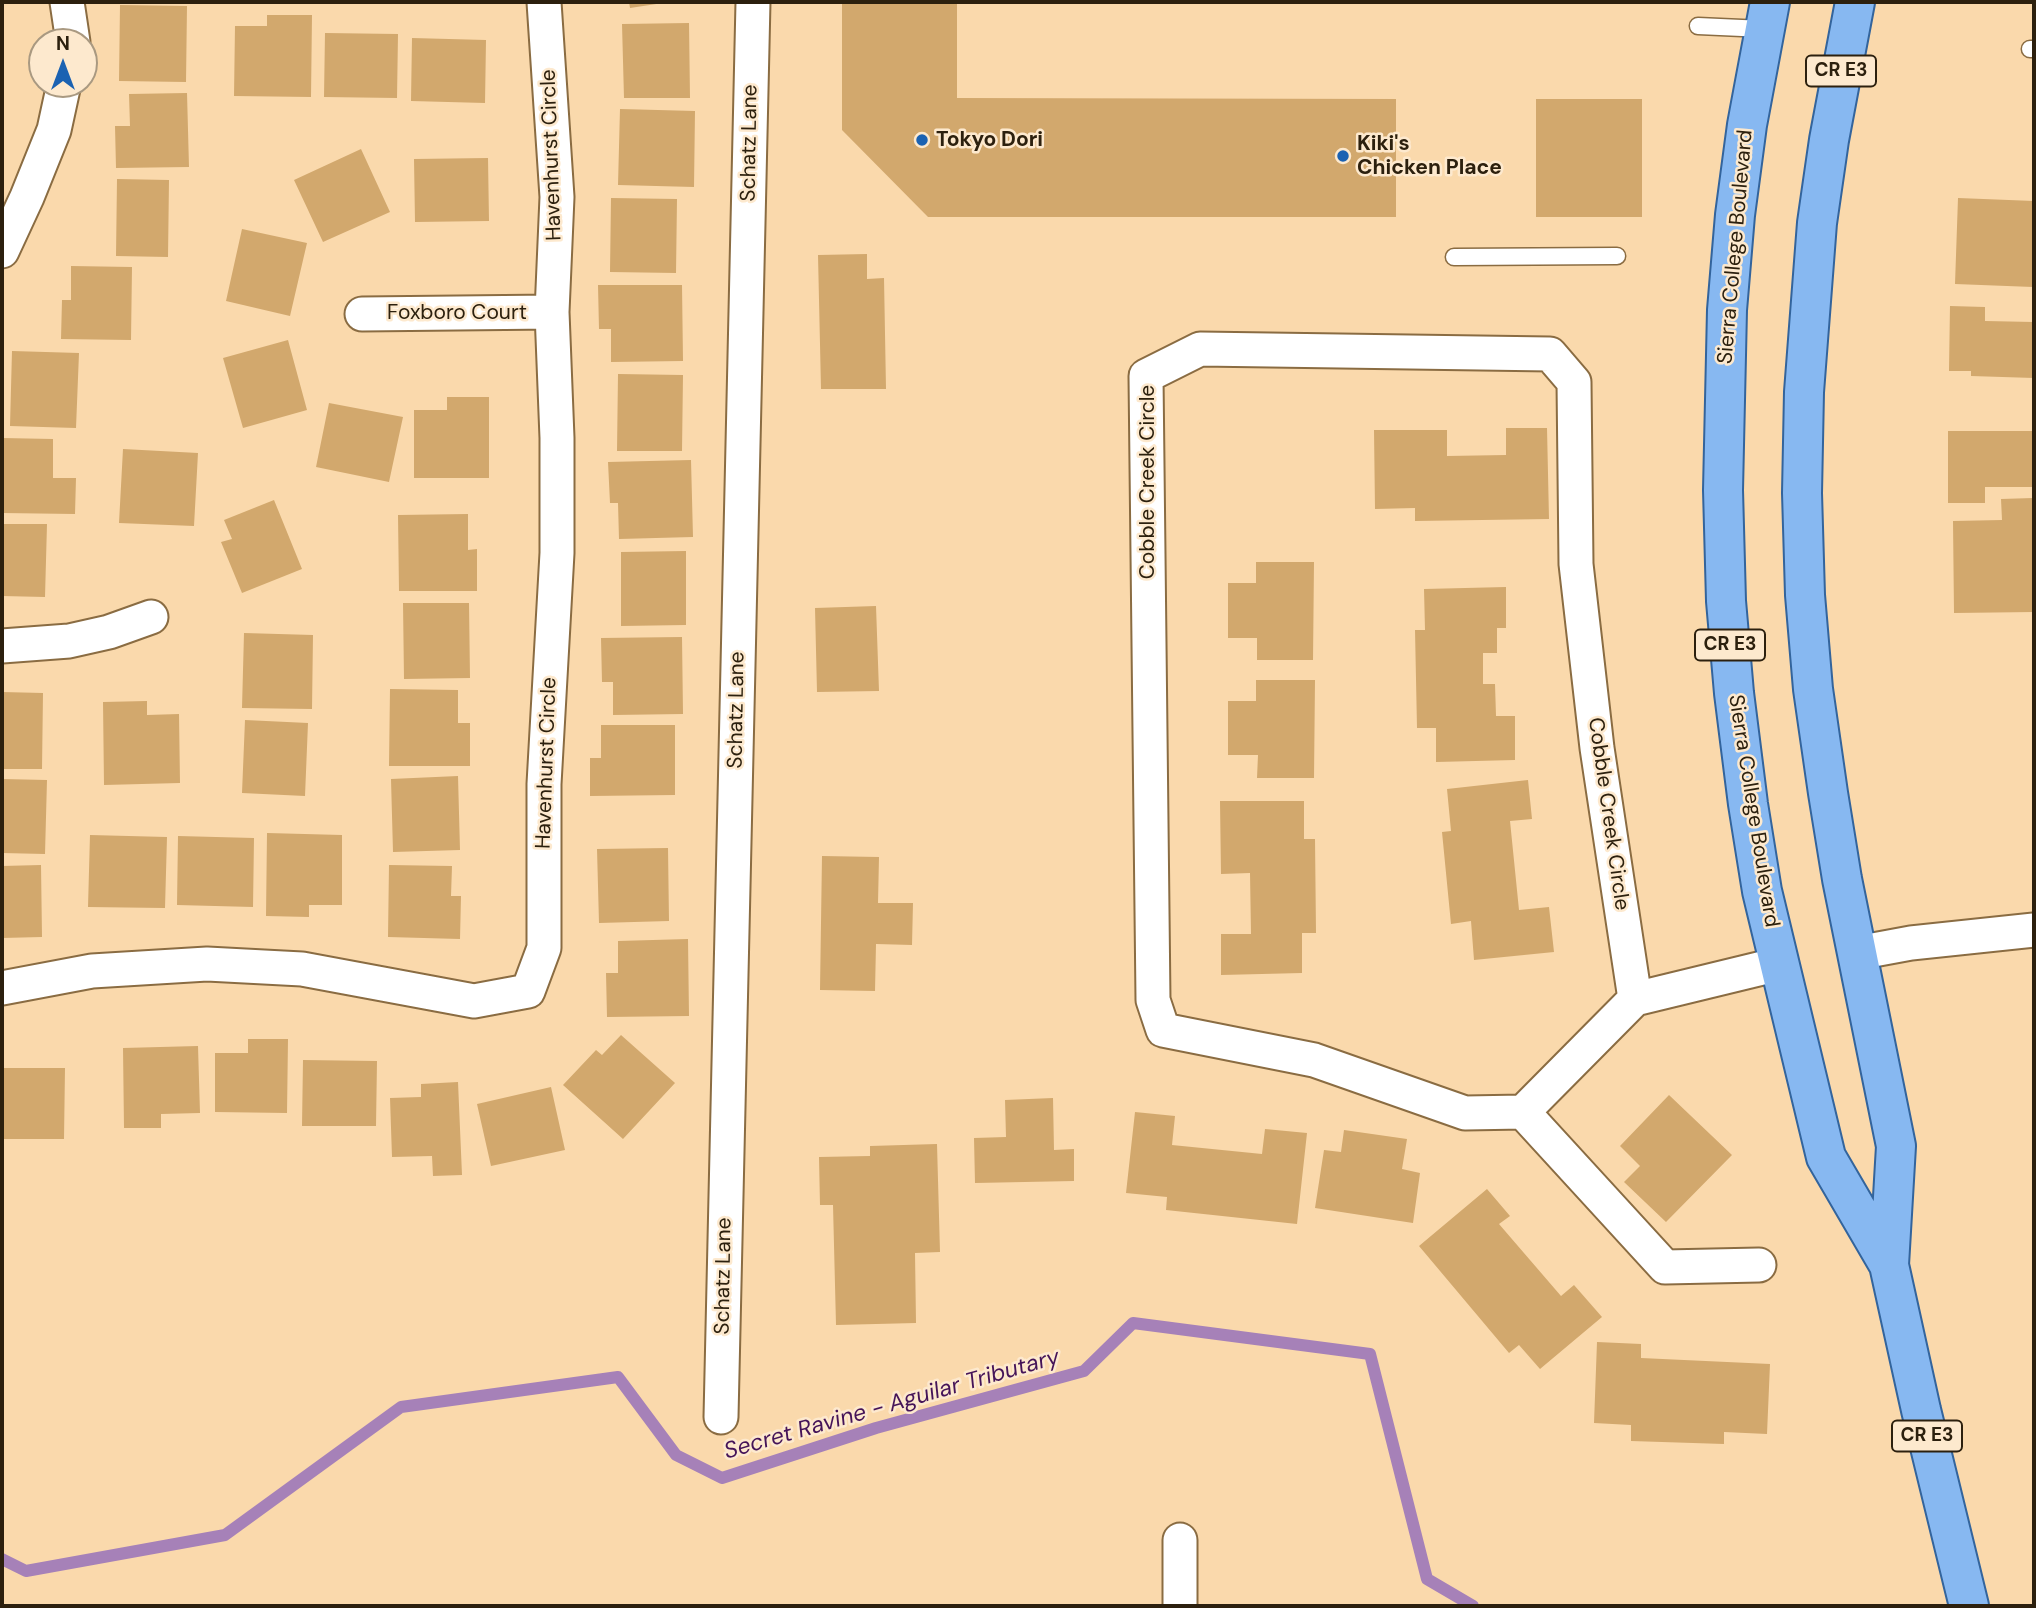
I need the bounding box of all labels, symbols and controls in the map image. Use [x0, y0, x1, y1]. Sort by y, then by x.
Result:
north arrow [28, 28, 98, 98]
text: N [56, 31, 70, 56]
road number: CR E3 [1806, 55, 1876, 86]
street label: Havenhurst Circle [536, 69, 568, 241]
street label: Schatz Lane [736, 84, 764, 202]
place label: Tokyo Dori [936, 127, 1043, 153]
street label: Sierra College Boulevard [1713, 129, 1759, 365]
place label: Kiki's Chicken Place [1357, 131, 1502, 181]
marker: Tokyo Dori [914, 132, 930, 148]
marker: Kiki's Chicken Place [1335, 148, 1351, 164]
street label: Foxboro Court [387, 300, 527, 326]
street label: Cobble Creek Circle [1135, 385, 1161, 579]
road number: CR E3 [1695, 630, 1765, 660]
street label: Schatz Lane [723, 651, 751, 769]
street label: Havenhurst Circle [531, 677, 563, 849]
street label: Sierra College Boulevard [1722, 693, 1784, 929]
street label: Cobble Creek Circle [1582, 716, 1634, 912]
street label: Schatz Lane [710, 1217, 738, 1335]
water label: Secret Ravine - Aguilar Tributary [721, 1344, 1063, 1466]
road number: CR E3 [1892, 1420, 1962, 1452]

